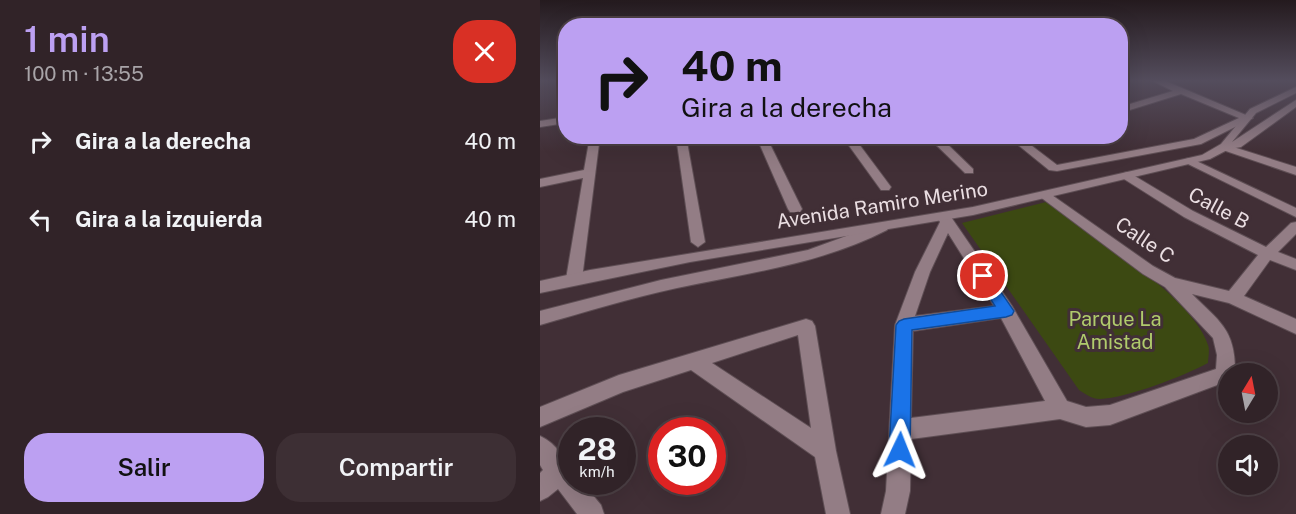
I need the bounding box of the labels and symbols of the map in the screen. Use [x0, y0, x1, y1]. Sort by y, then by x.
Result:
street label: Avenida Ramiro Merino [775, 176, 989, 234]
street label: Calle B [1184, 182, 1254, 234]
street label: Calle C [1111, 212, 1179, 268]
pin [957, 250, 1008, 301]
park label: Parque La Amistad [1068, 307, 1162, 354]
north arrow [1218, 363, 1278, 423]
speed limit sign: 30 [648, 417, 726, 495]
position arrow [868, 418, 932, 482]

